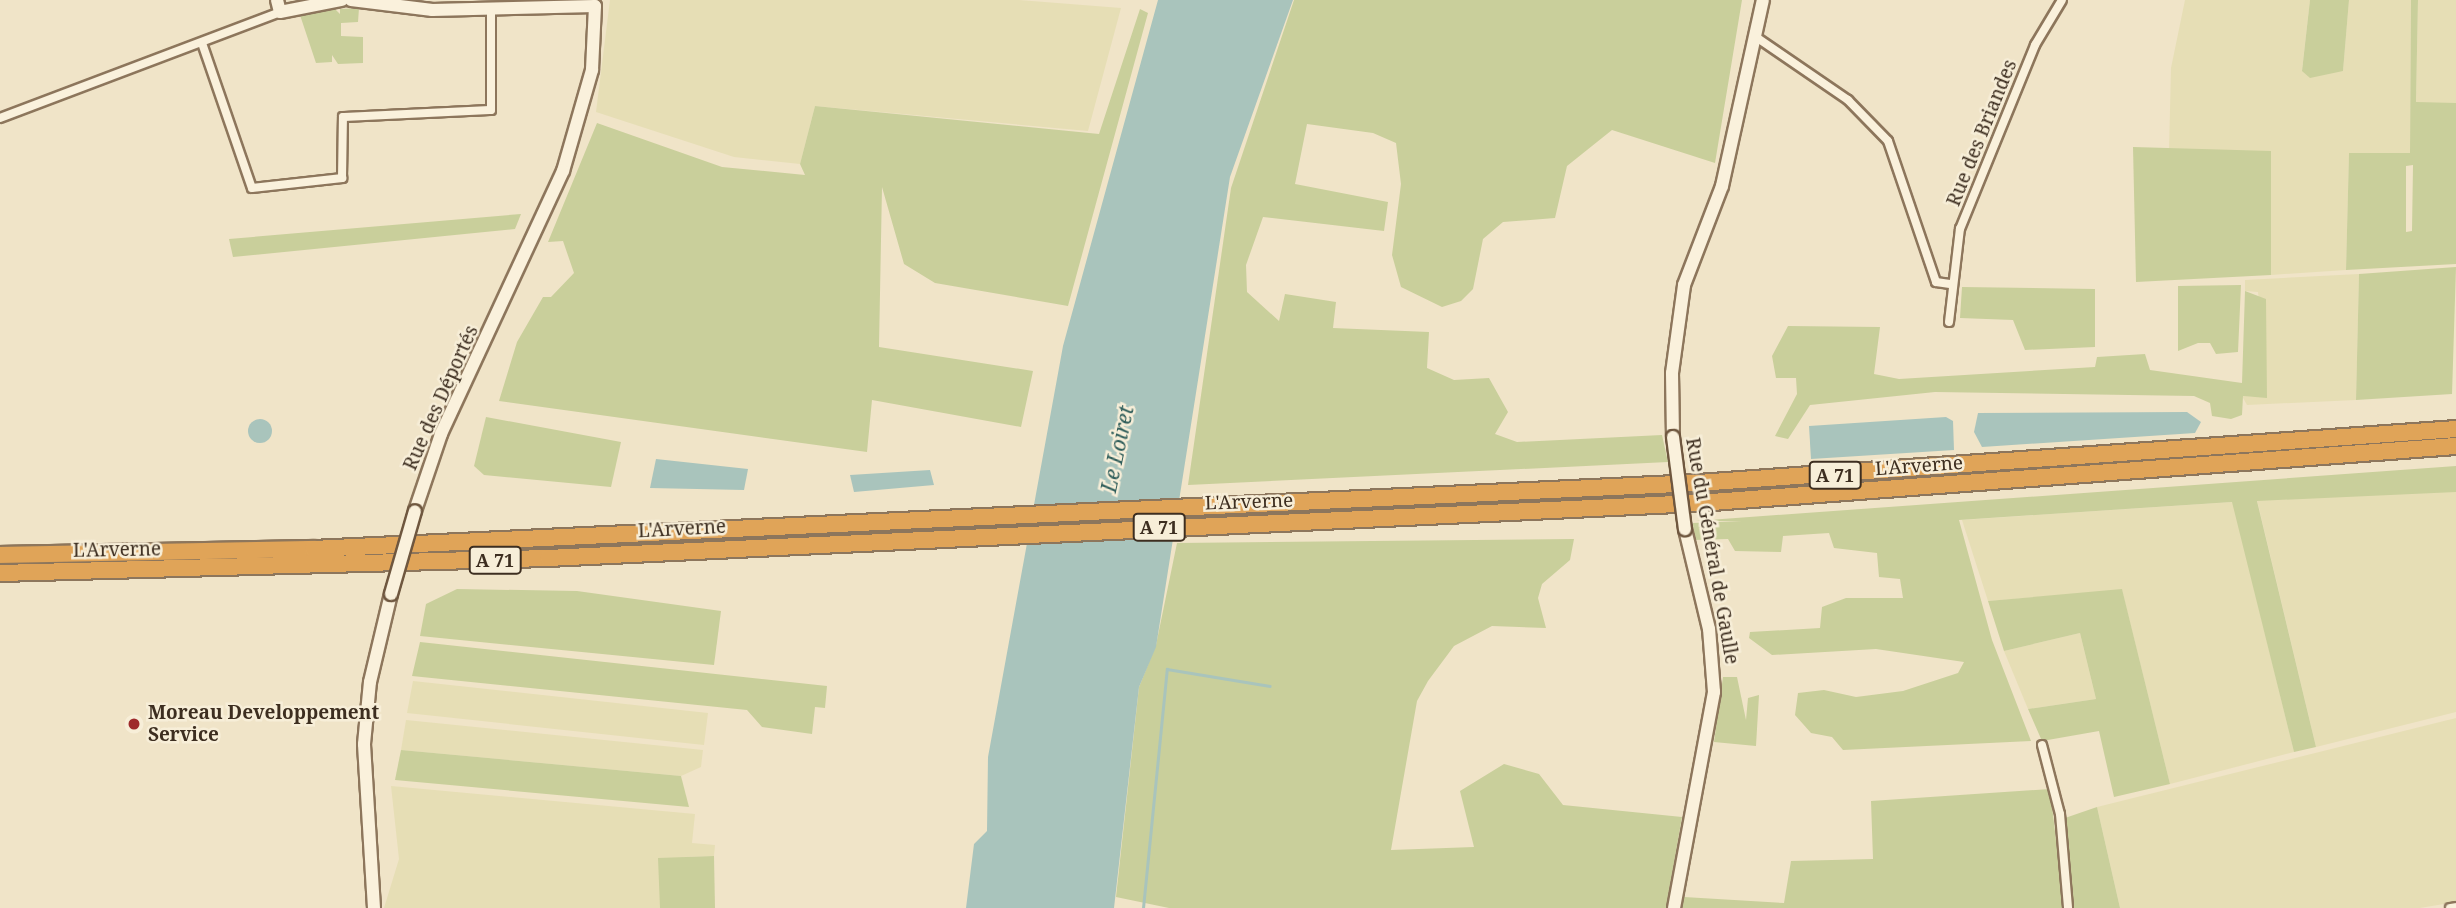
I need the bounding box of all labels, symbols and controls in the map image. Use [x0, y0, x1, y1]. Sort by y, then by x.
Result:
street label: Rue des Briandes [1942, 57, 2022, 209]
street label: Rue des Déportés [399, 322, 483, 474]
water label: Le Loiret [1096, 403, 1138, 495]
street label: Rue du Général de Gaulle [1681, 436, 1743, 666]
street label: L'Arverne [1874, 452, 1964, 480]
road number: A 71 [1807, 461, 1863, 490]
street label: L'Arverne [1205, 489, 1293, 515]
road number: A 71 [1131, 512, 1187, 542]
street label: L'Arverne [637, 515, 727, 543]
street label: L'Arverne [73, 538, 161, 562]
road number: A 71 [467, 546, 523, 574]
place label: Moreau Developpement Service [148, 702, 379, 746]
marker: Moreau Developpement Service [126, 716, 142, 732]

